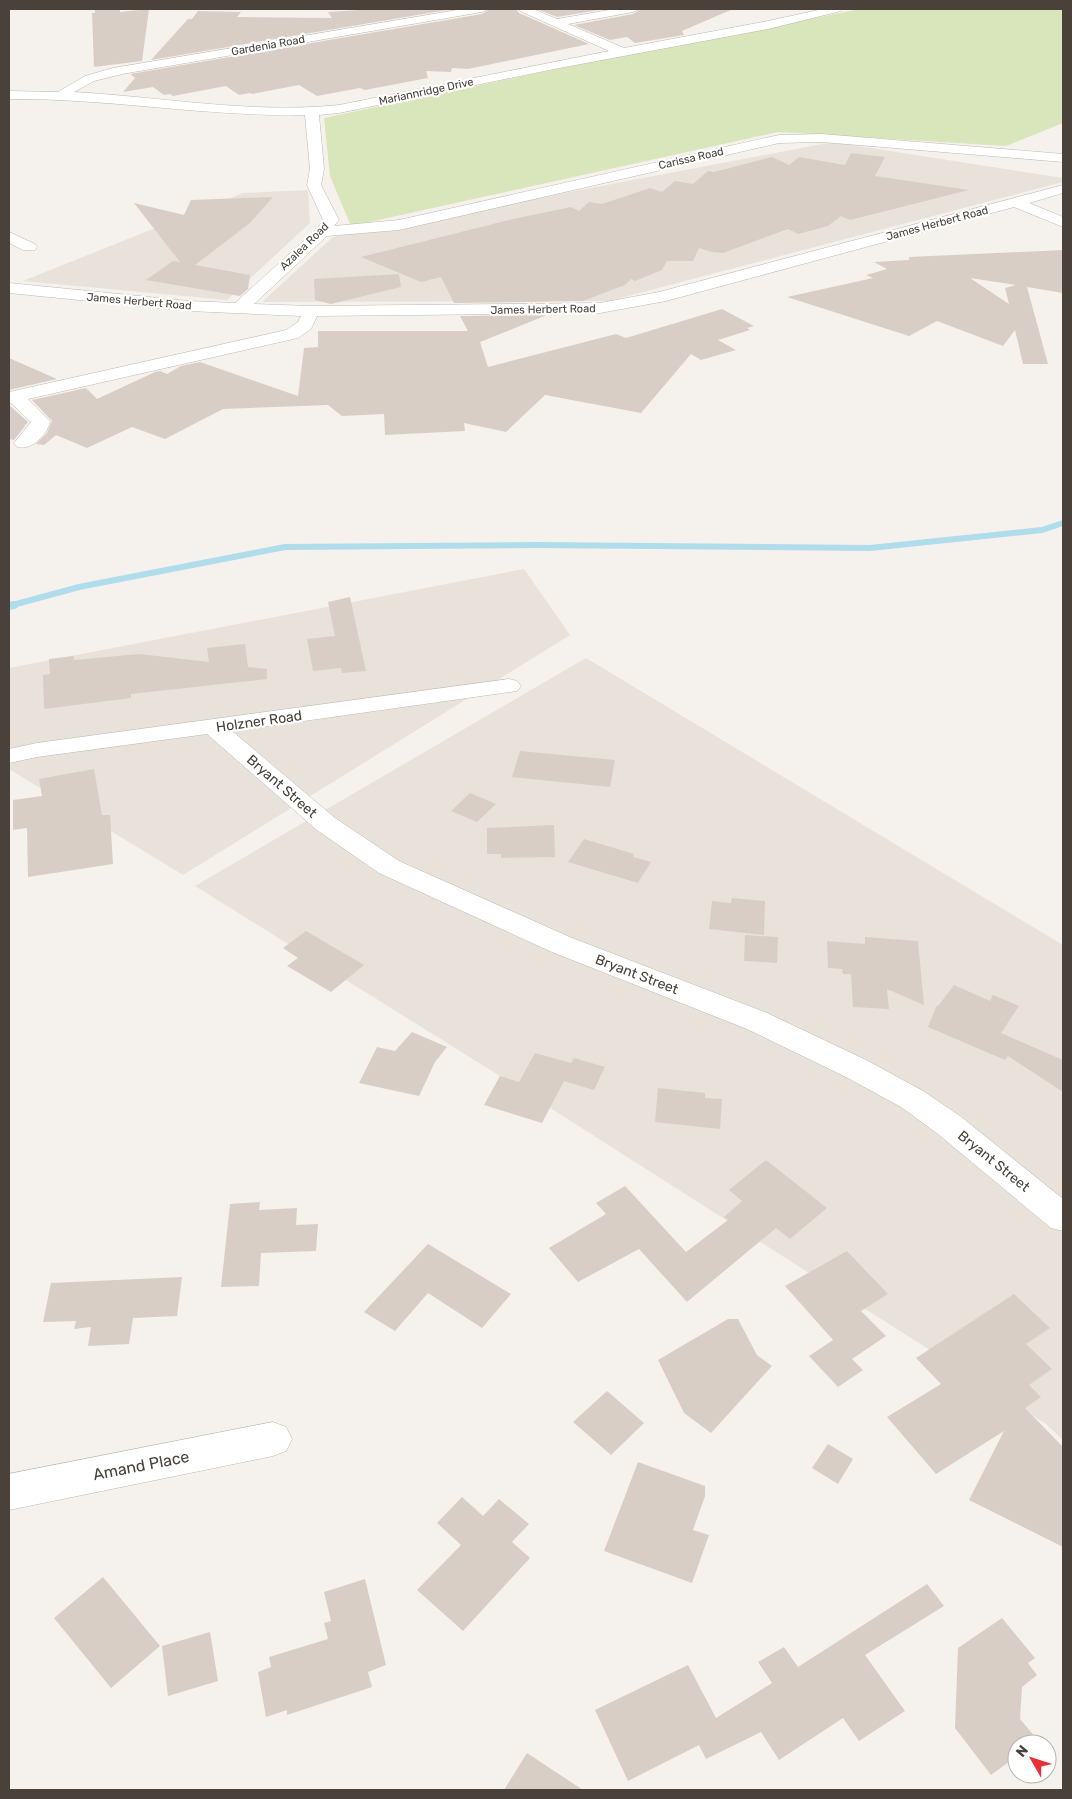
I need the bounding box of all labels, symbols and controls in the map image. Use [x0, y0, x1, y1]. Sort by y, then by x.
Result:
street label: Gardenia Road [230, 33, 306, 58]
street label: Mariannridge Drive [378, 75, 475, 108]
street label: Carissa Road [657, 145, 725, 172]
street label: James Herbert Road [885, 204, 990, 243]
street label: Azalea Road [277, 220, 331, 273]
street label: James Herbert Road [86, 290, 192, 313]
street label: James Herbert Road [490, 302, 596, 317]
street label: Holzner Road [215, 707, 303, 736]
street label: Bryant Street [243, 751, 321, 822]
street label: Bryant Street [593, 951, 681, 998]
street label: Bryant Street [954, 1127, 1033, 1196]
street label: Amand Place [91, 1447, 191, 1484]
north arrow [1007, 1734, 1057, 1784]
text: N [1013, 1742, 1032, 1760]

